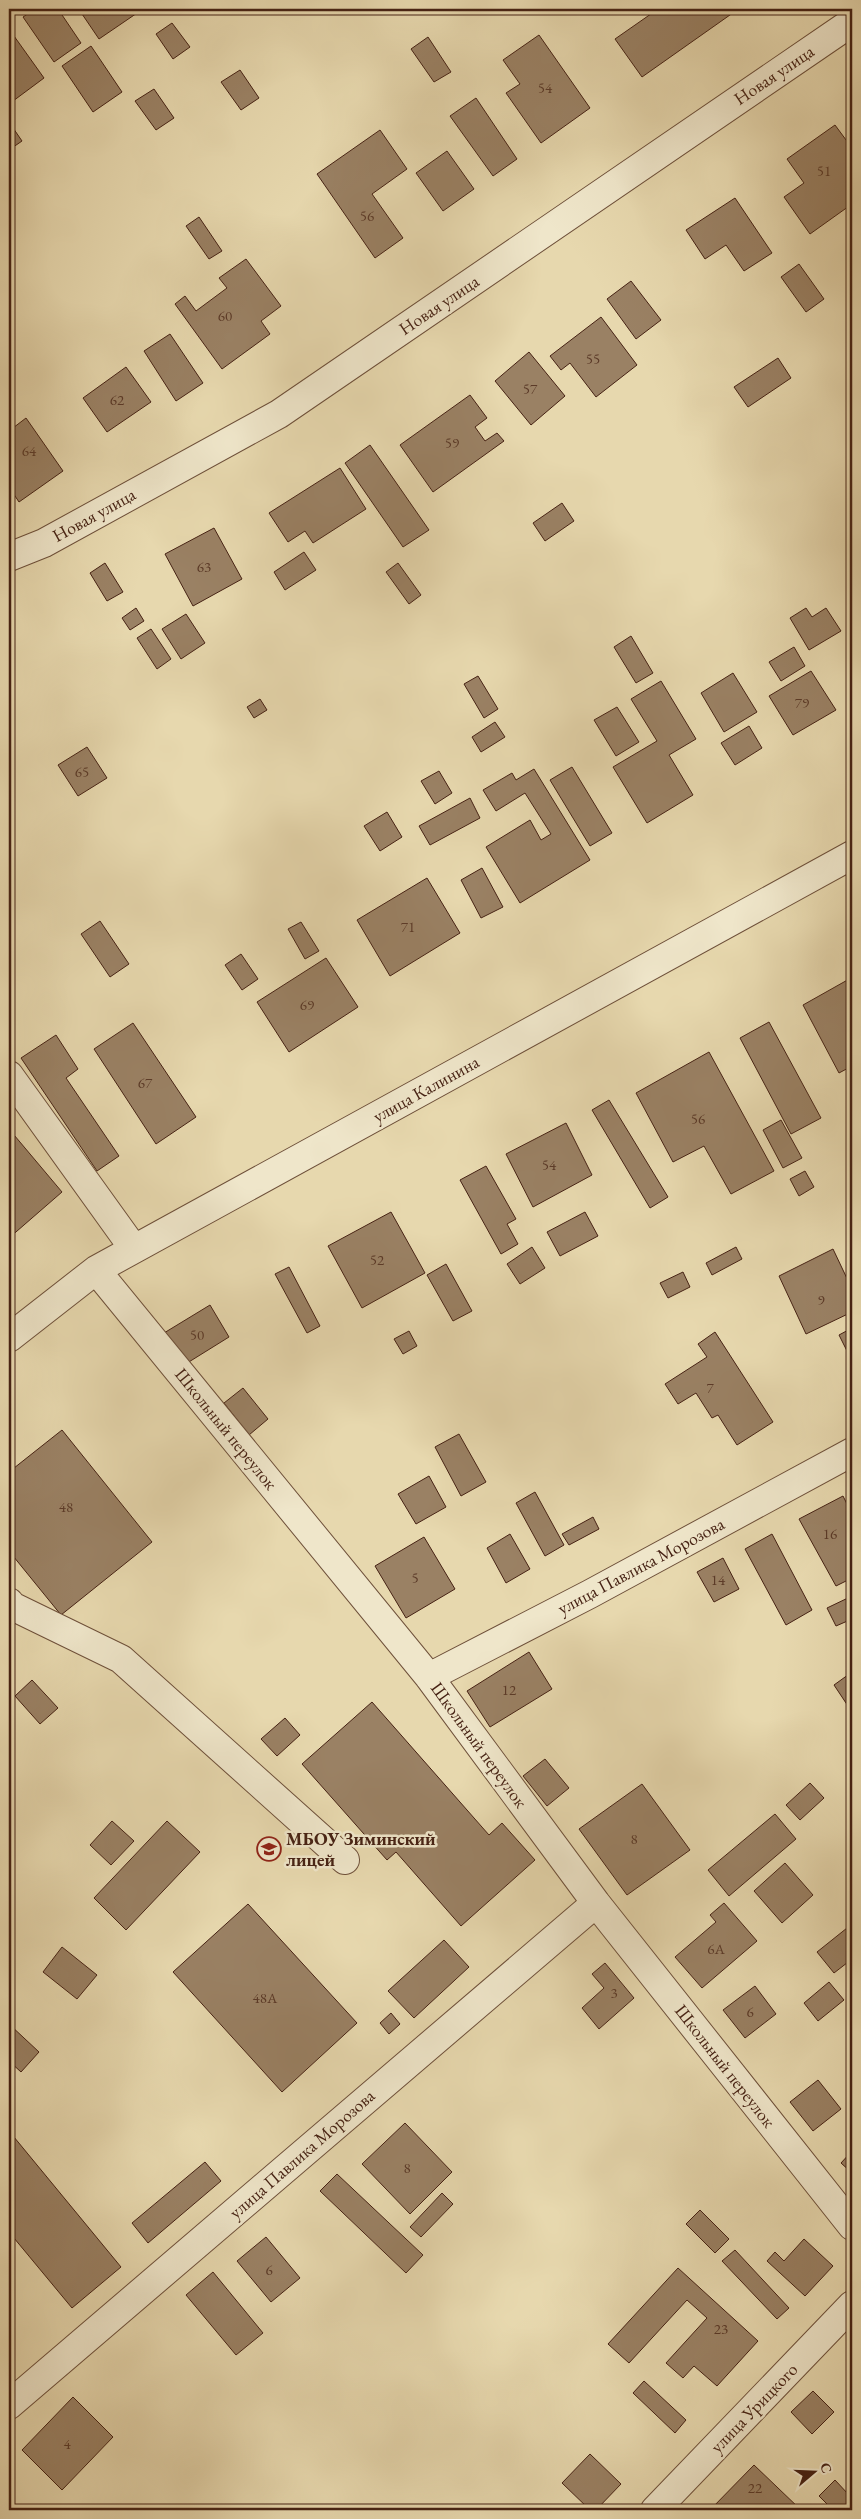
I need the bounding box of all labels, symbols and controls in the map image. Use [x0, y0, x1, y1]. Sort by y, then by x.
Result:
street label: Новая улица [729, 39, 819, 110]
house number: 54 [538, 78, 553, 97]
house number: 51 [817, 161, 831, 180]
house number: 56 [360, 206, 374, 225]
street label: Новая улица [394, 269, 484, 340]
house number: 60 [218, 306, 232, 325]
house number: 55 [586, 349, 600, 368]
house number: 57 [523, 379, 538, 398]
house number: 62 [110, 390, 125, 409]
house number: 59 [445, 433, 459, 452]
house number: 64 [22, 441, 37, 460]
street label: Новая улица [48, 482, 140, 547]
house number: 63 [197, 557, 211, 576]
house number: 79 [795, 693, 809, 712]
house number: 65 [75, 762, 89, 781]
house number: 71 [401, 917, 415, 936]
house number: 69 [300, 995, 314, 1014]
street label: улица Калинина [368, 1049, 484, 1127]
house number: 67 [138, 1073, 153, 1092]
house number: 56 [691, 1109, 705, 1128]
house number: 54 [542, 1155, 557, 1174]
house number: 52 [370, 1250, 385, 1269]
house number: 9 [817, 1290, 825, 1309]
house number: 50 [190, 1325, 204, 1344]
street label: Школьный переулок [170, 1363, 283, 1495]
house number: 7 [706, 1378, 714, 1397]
house number: 48 [59, 1497, 73, 1516]
street label: улица Павлика Морозова [553, 1511, 729, 1619]
house number: 16 [823, 1524, 837, 1543]
house number: 5 [411, 1568, 419, 1587]
house number: 14 [711, 1570, 726, 1589]
street label: Школьный переулок [426, 1677, 533, 1813]
house number: 12 [502, 1680, 517, 1699]
place label: МБОУ Зиминский лицей [286, 1827, 436, 1871]
house number: 8 [630, 1829, 638, 1848]
school or university icon: МБОУ Зиминский лицей [256, 1836, 282, 1862]
house number: 6А [707, 1939, 725, 1958]
house number: 3 [610, 1983, 618, 2002]
house number: 48А [253, 1988, 278, 2007]
street label: Школьный переулок [670, 1999, 781, 2132]
house number: 6 [746, 2002, 754, 2021]
street label: улица Павлика Морозова [224, 2083, 380, 2223]
house number: 8 [403, 2158, 411, 2177]
house number: 6 [265, 2260, 273, 2279]
house number: 23 [714, 2319, 728, 2338]
street label: улица Урицкого [705, 2358, 802, 2457]
house number: 4 [63, 2434, 71, 2453]
north arrow [788, 2446, 838, 2496]
text: С [816, 2460, 836, 2475]
house number: 22 [748, 2478, 763, 2497]

